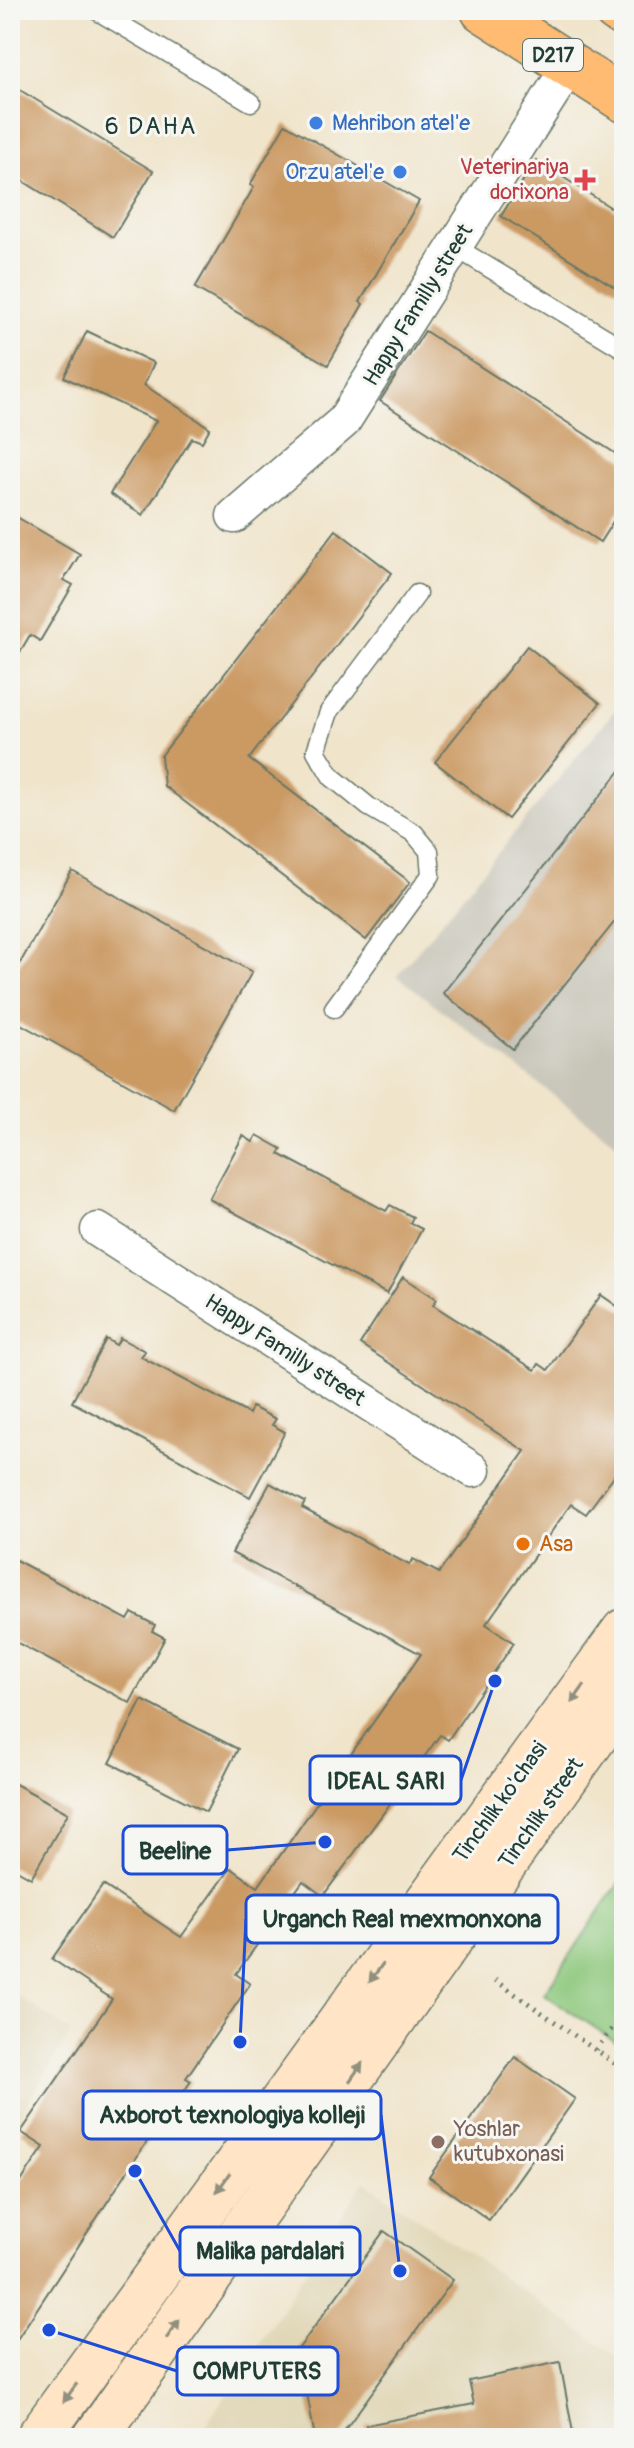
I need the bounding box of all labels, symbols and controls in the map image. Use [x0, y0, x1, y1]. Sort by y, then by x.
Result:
road number: D217 [523, 39, 583, 71]
place label: Mehribon atel'e [332, 109, 470, 137]
district label: 6 DAHA [105, 112, 197, 141]
marker: Mehribon atel'e [307, 114, 325, 132]
place label: Veterinariya dorixona [460, 153, 569, 206]
place label: Orzu atel'e [285, 158, 384, 186]
marker: Orzu atel'e [391, 163, 409, 181]
marker: Veterinariya dorixona [576, 171, 594, 189]
street label: Happy Familly street [357, 219, 479, 391]
street label: Happy Familly street [199, 1288, 371, 1412]
place label: Asa [539, 1530, 573, 1558]
marker: Asa [514, 1535, 532, 1553]
one-way arrow [571, 1684, 586, 1705]
street label: Tinchlik ko'chasi [446, 1736, 554, 1868]
street label: Tinchlik street [492, 1752, 590, 1874]
callout: IDEAL SARI [310, 1756, 461, 1804]
text: IDEAL SARI [327, 1767, 445, 1796]
callout: Beeline [123, 1826, 227, 1874]
text: Beeline [139, 1837, 212, 1866]
callout: Urganch Real mexmonxona [246, 1895, 558, 1943]
text: Urganch Real mexmonxona [262, 1905, 542, 1934]
one-way arrow [369, 1962, 384, 1983]
one-way arrow [348, 2061, 363, 2082]
callout: Axborot texnologiya kolleji [83, 2091, 381, 2139]
text: Axborot texnologiya kolleji [99, 2101, 365, 2130]
place label: Yoshlar kutubxonasi [453, 2115, 564, 2168]
marker: Yoshlar kutubxonasi [429, 2133, 447, 2151]
one-way arrow [215, 2172, 231, 2194]
callout: Malika pardalari [180, 2227, 360, 2275]
text: Malika pardalari [196, 2237, 344, 2266]
one-way arrow [165, 2318, 180, 2339]
callout: COMPUTERS [177, 2347, 338, 2395]
text: COMPUTERS [192, 2357, 322, 2386]
one-way arrow [63, 2383, 78, 2404]

